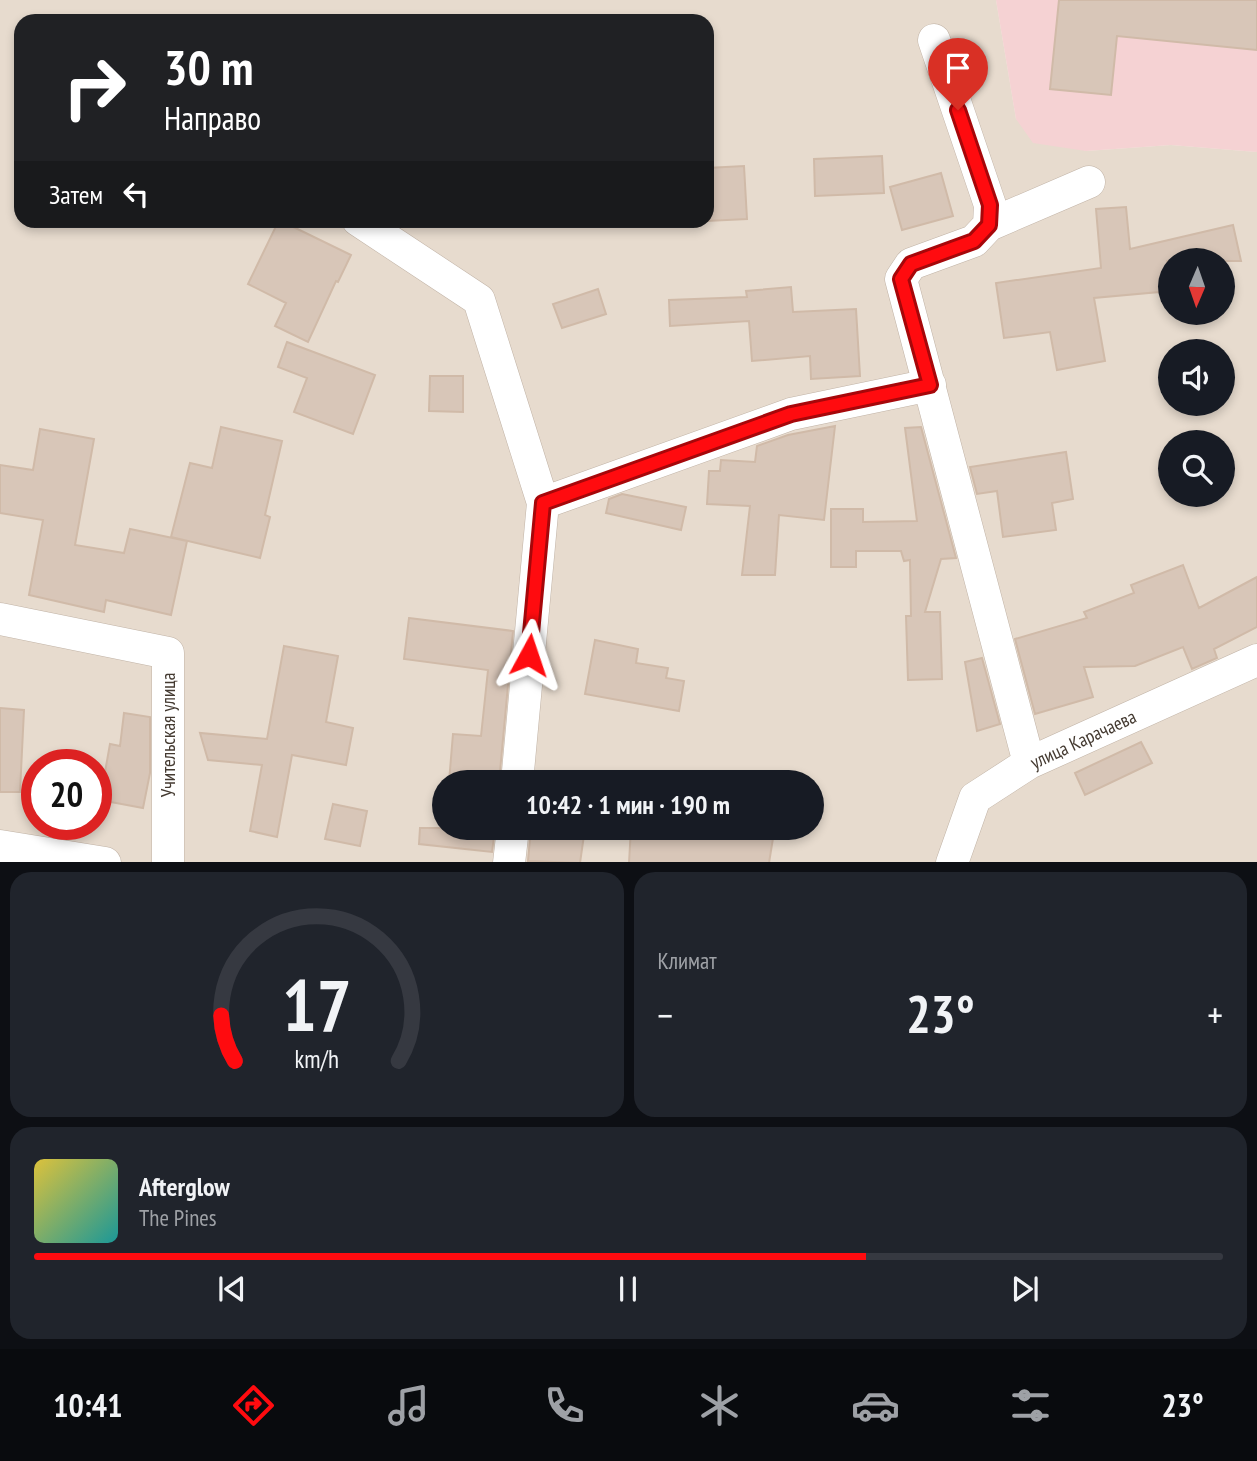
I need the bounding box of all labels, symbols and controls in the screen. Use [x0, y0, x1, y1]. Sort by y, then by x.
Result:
text: 30 m [164, 35, 253, 99]
pin [928, 38, 988, 110]
icon: right [49, 42, 140, 133]
icon: arrive [939, 49, 977, 87]
text: Направо [164, 97, 261, 139]
icon: left [117, 175, 155, 213]
text: Затем [49, 178, 103, 211]
north arrow [1158, 248, 1236, 326]
map controls [1158, 248, 1235, 507]
button: sound [1158, 339, 1235, 416]
button: search [1158, 430, 1235, 507]
position arrow [492, 618, 566, 692]
street label: Учительская улица [156, 673, 180, 797]
street label: улица Карачаева [1026, 704, 1140, 774]
speed limit sign: 20 [21, 749, 112, 840]
text: 10:42 · 1 мин · 190 m [526, 788, 730, 821]
text: Климат [658, 946, 717, 975]
text: 17 [282, 957, 352, 1051]
text: 23° [906, 980, 975, 1047]
text: − [658, 990, 673, 1039]
text: + [1207, 990, 1223, 1039]
text: km/h [295, 1042, 339, 1074]
text: Afterglow [139, 1170, 230, 1203]
text: The Pines [139, 1203, 217, 1232]
icon: previous [213, 1270, 251, 1308]
icon: pause [609, 1270, 647, 1308]
icon: next [1006, 1270, 1044, 1308]
icon: directions [229, 1381, 278, 1430]
icon: music [384, 1381, 433, 1430]
icon: phone [540, 1381, 589, 1430]
icon: climate [695, 1381, 744, 1430]
icon: car [851, 1381, 900, 1430]
icon: filters [1006, 1381, 1055, 1430]
text: 10:41 [53, 1384, 122, 1426]
text: 23° [1162, 1384, 1204, 1426]

